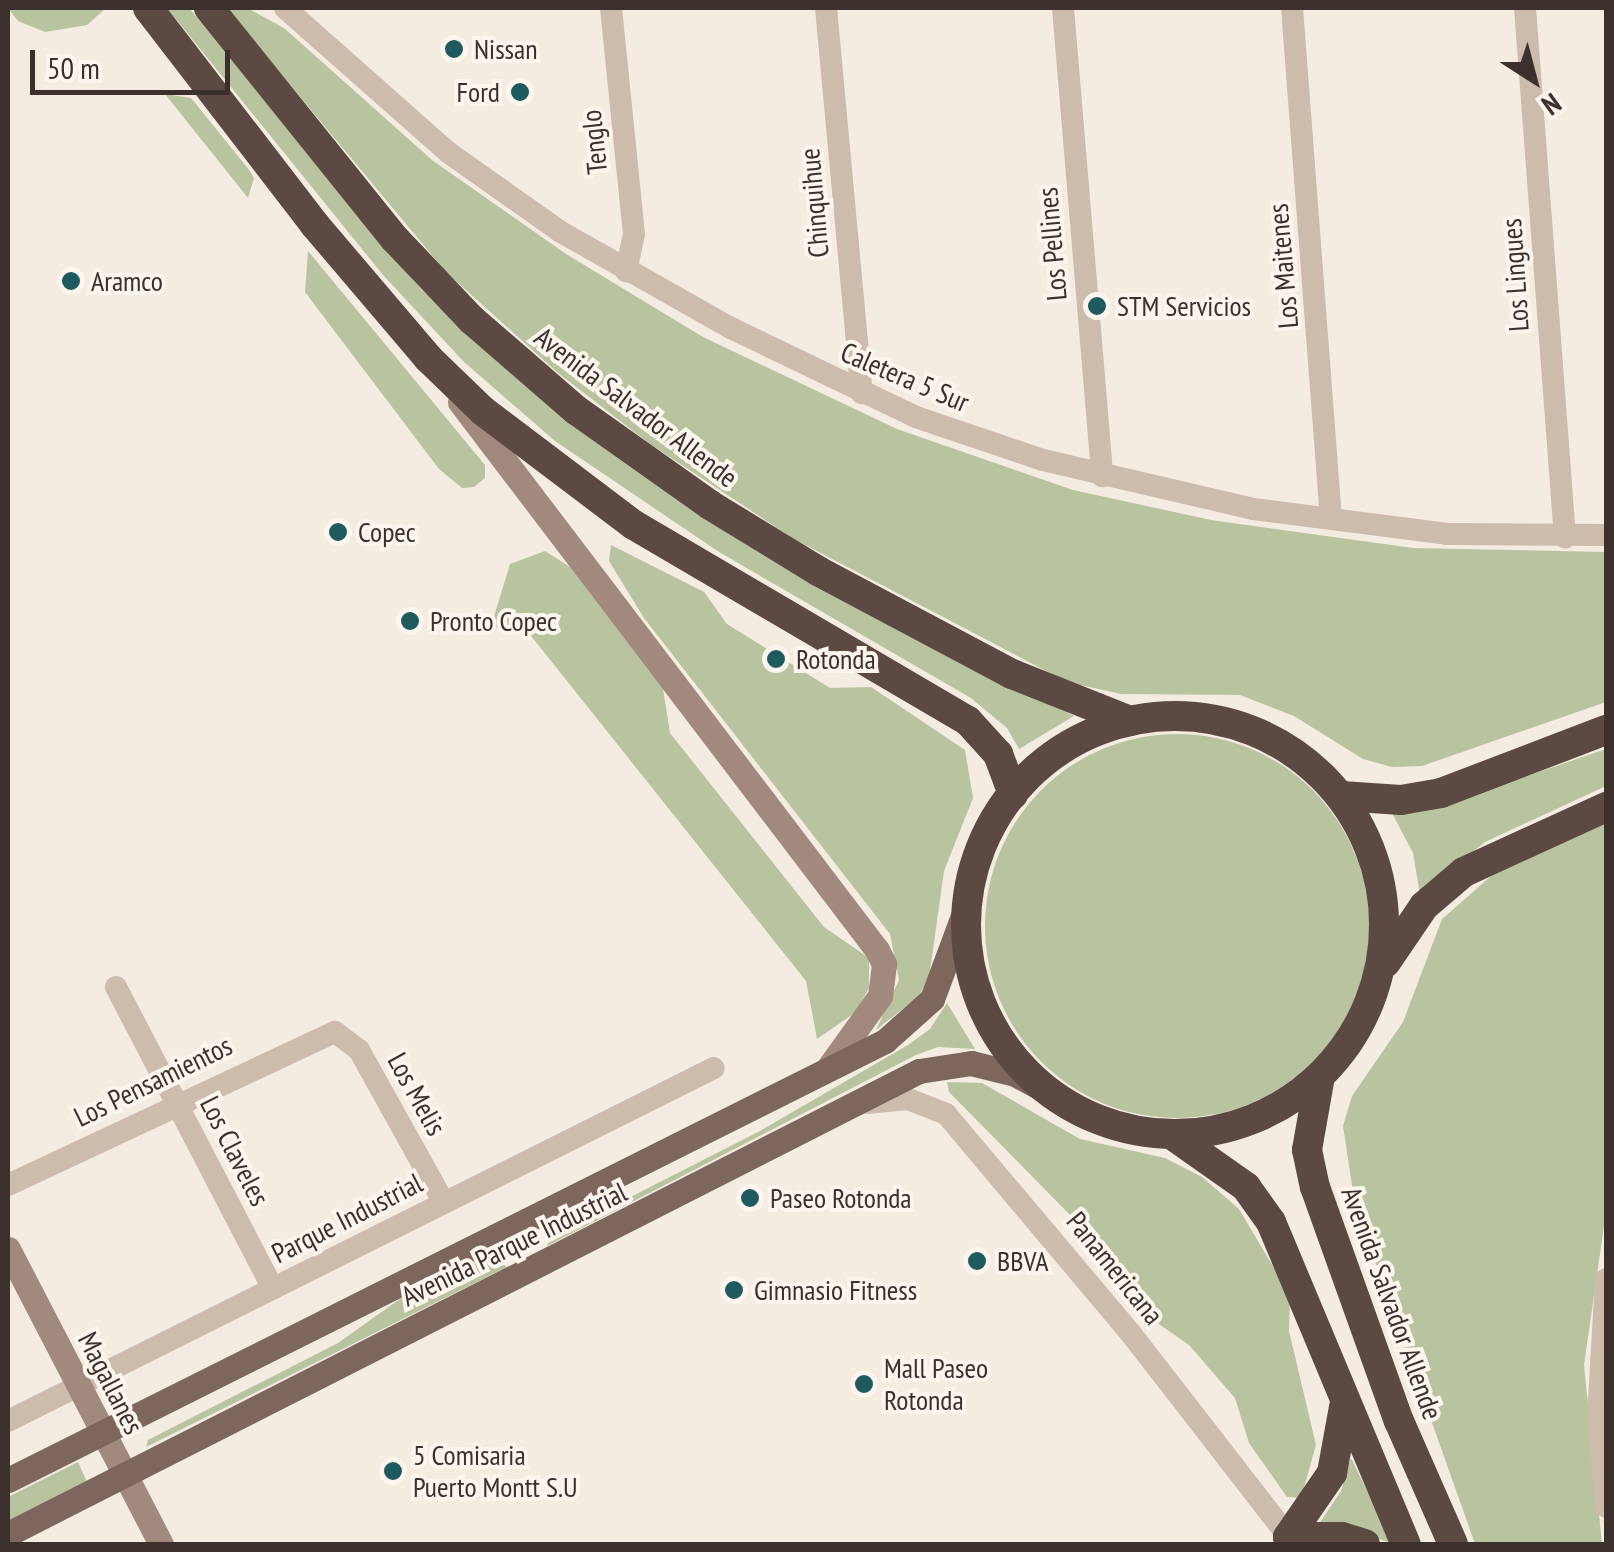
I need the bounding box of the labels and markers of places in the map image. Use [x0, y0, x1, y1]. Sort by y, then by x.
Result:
place label: Nissan [474, 32, 538, 66]
marker: Nissan [443, 38, 465, 60]
place label: Ford [457, 75, 500, 109]
marker: Ford [509, 81, 531, 103]
place label: Aramco [91, 264, 163, 298]
marker: Aramco [60, 270, 82, 292]
place label: STM Servicios [1117, 289, 1251, 323]
marker: STM Servicios [1086, 295, 1108, 317]
place label: Copec [358, 515, 416, 549]
marker: Copec [327, 521, 349, 543]
place label: Pronto Copec [430, 604, 557, 638]
marker: Pronto Copec [399, 610, 421, 632]
place label: Rotonda [796, 642, 876, 676]
marker: Rotonda [765, 648, 787, 670]
place label: Paseo Rotonda [770, 1181, 912, 1215]
marker: Paseo Rotonda [739, 1187, 761, 1209]
place label: BBVA [997, 1244, 1048, 1278]
marker: BBVA [966, 1250, 988, 1272]
place label: Gimnasio Fitness [754, 1273, 917, 1307]
marker: Gimnasio Fitness [723, 1279, 745, 1301]
place label: Mall Paseo Rotonda [884, 1351, 988, 1417]
marker: Mall Paseo Rotonda [853, 1373, 875, 1395]
place label: 5 Comisaria Puerto Montt S.U [413, 1438, 578, 1504]
marker: 5 Comisaria Puerto Montt S.U [382, 1460, 404, 1482]

